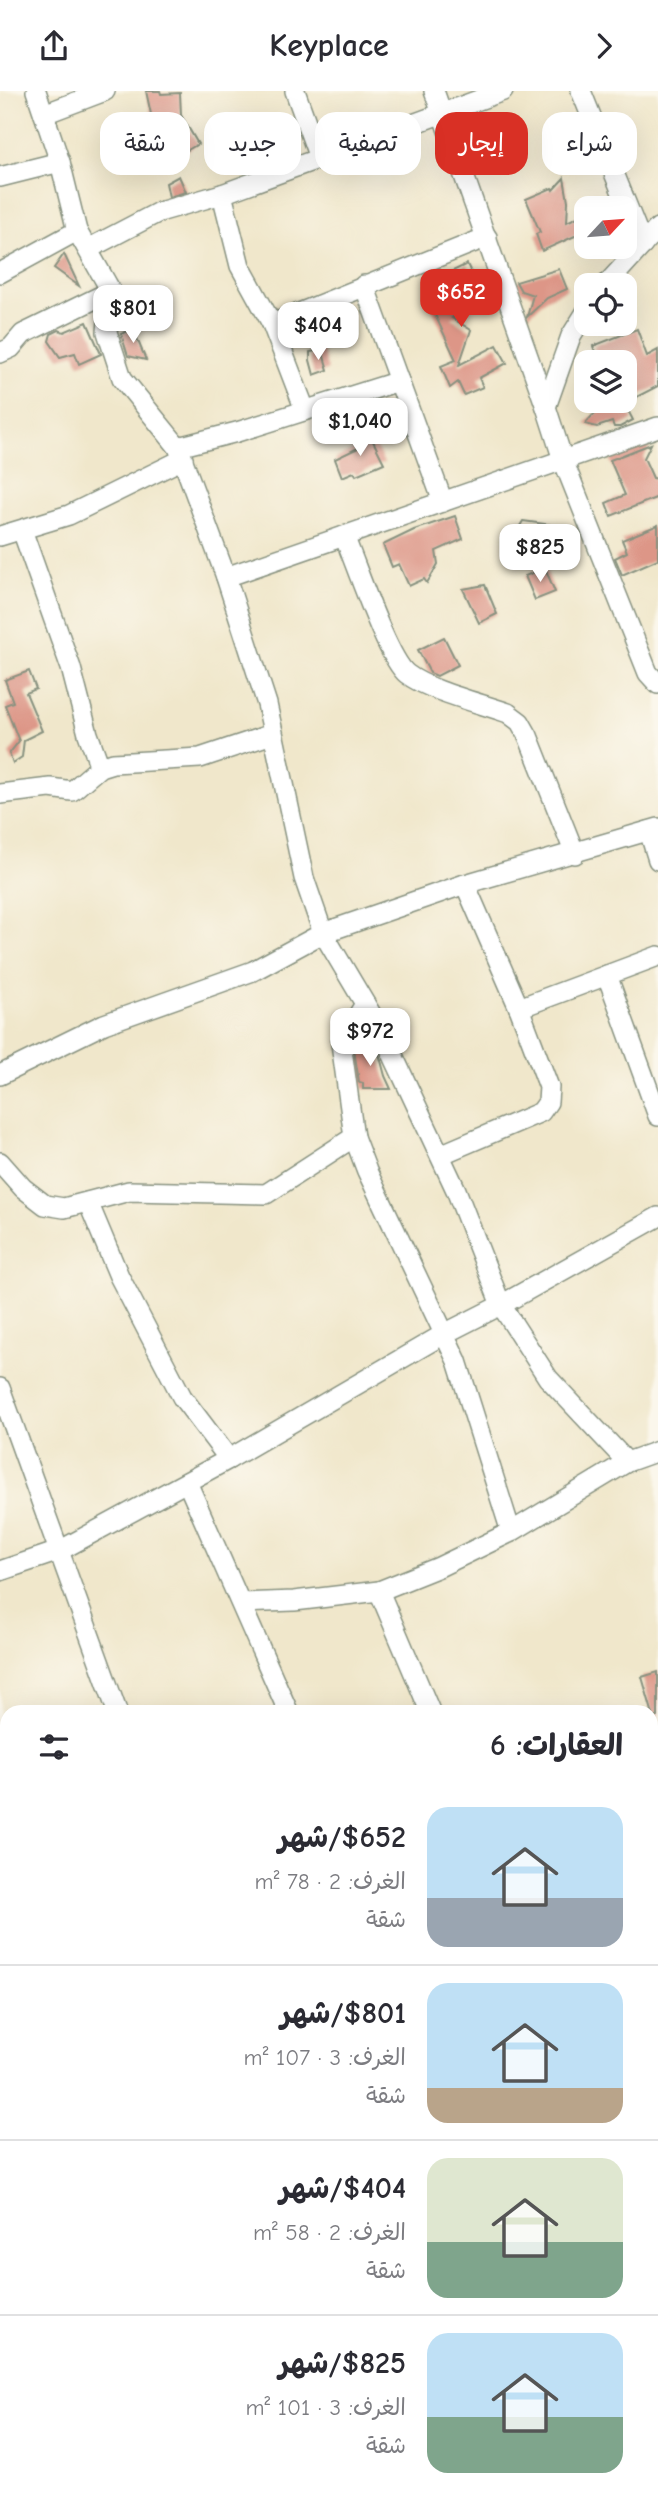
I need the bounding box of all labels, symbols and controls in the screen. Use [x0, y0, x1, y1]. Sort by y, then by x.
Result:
icon: share [35, 27, 73, 65]
text: Keyplace [269, 27, 389, 64]
icon: forward [585, 27, 623, 65]
chip: شقة [100, 112, 190, 175]
chip: جديد [204, 112, 301, 175]
chip: تصفية [315, 112, 421, 175]
chip: إيجار [435, 112, 528, 175]
chip: شراء [542, 112, 637, 175]
north arrow [574, 196, 637, 259]
map controls [574, 196, 637, 413]
pin: $652 [420, 269, 502, 329]
button: locate [574, 273, 637, 336]
text: $652 [436, 278, 486, 305]
pin: $801 [92, 285, 174, 345]
text: $801 [109, 294, 157, 321]
pin: $404 [277, 303, 359, 362]
text: $404 [294, 311, 342, 338]
button: layers [574, 350, 637, 413]
pin: $1,040 [303, 399, 417, 458]
text: $1,040 [328, 407, 392, 434]
pin: $825 [499, 525, 581, 584]
text: $825 [515, 533, 565, 560]
pin: $972 [329, 1009, 411, 1068]
text: $972 [346, 1017, 394, 1044]
icon: filters [35, 1728, 73, 1766]
text: العقارات: 6 [490, 1728, 623, 1763]
text: $652/شهر [278, 1820, 406, 1855]
icon: home [483, 1835, 567, 1919]
text: الغرف: 2 · 78 m² [255, 1868, 406, 1895]
text: شقة [366, 1906, 406, 1933]
text: $801/شهر [281, 1996, 406, 2031]
icon: home [483, 2011, 567, 2095]
text: الغرف: 3 · 107 m² [244, 2044, 406, 2071]
text: شقة [366, 2082, 406, 2109]
text: $404/شهر [280, 2171, 406, 2206]
icon: home [483, 2186, 567, 2270]
text: الغرف: 2 · 58 m² [253, 2219, 406, 2246]
text: شقة [366, 2257, 406, 2284]
text: $825/شهر [279, 2346, 406, 2381]
icon: home [483, 2361, 567, 2445]
text: الغرف: 3 · 101 m² [245, 2394, 406, 2421]
text: شقة [366, 2432, 406, 2459]

